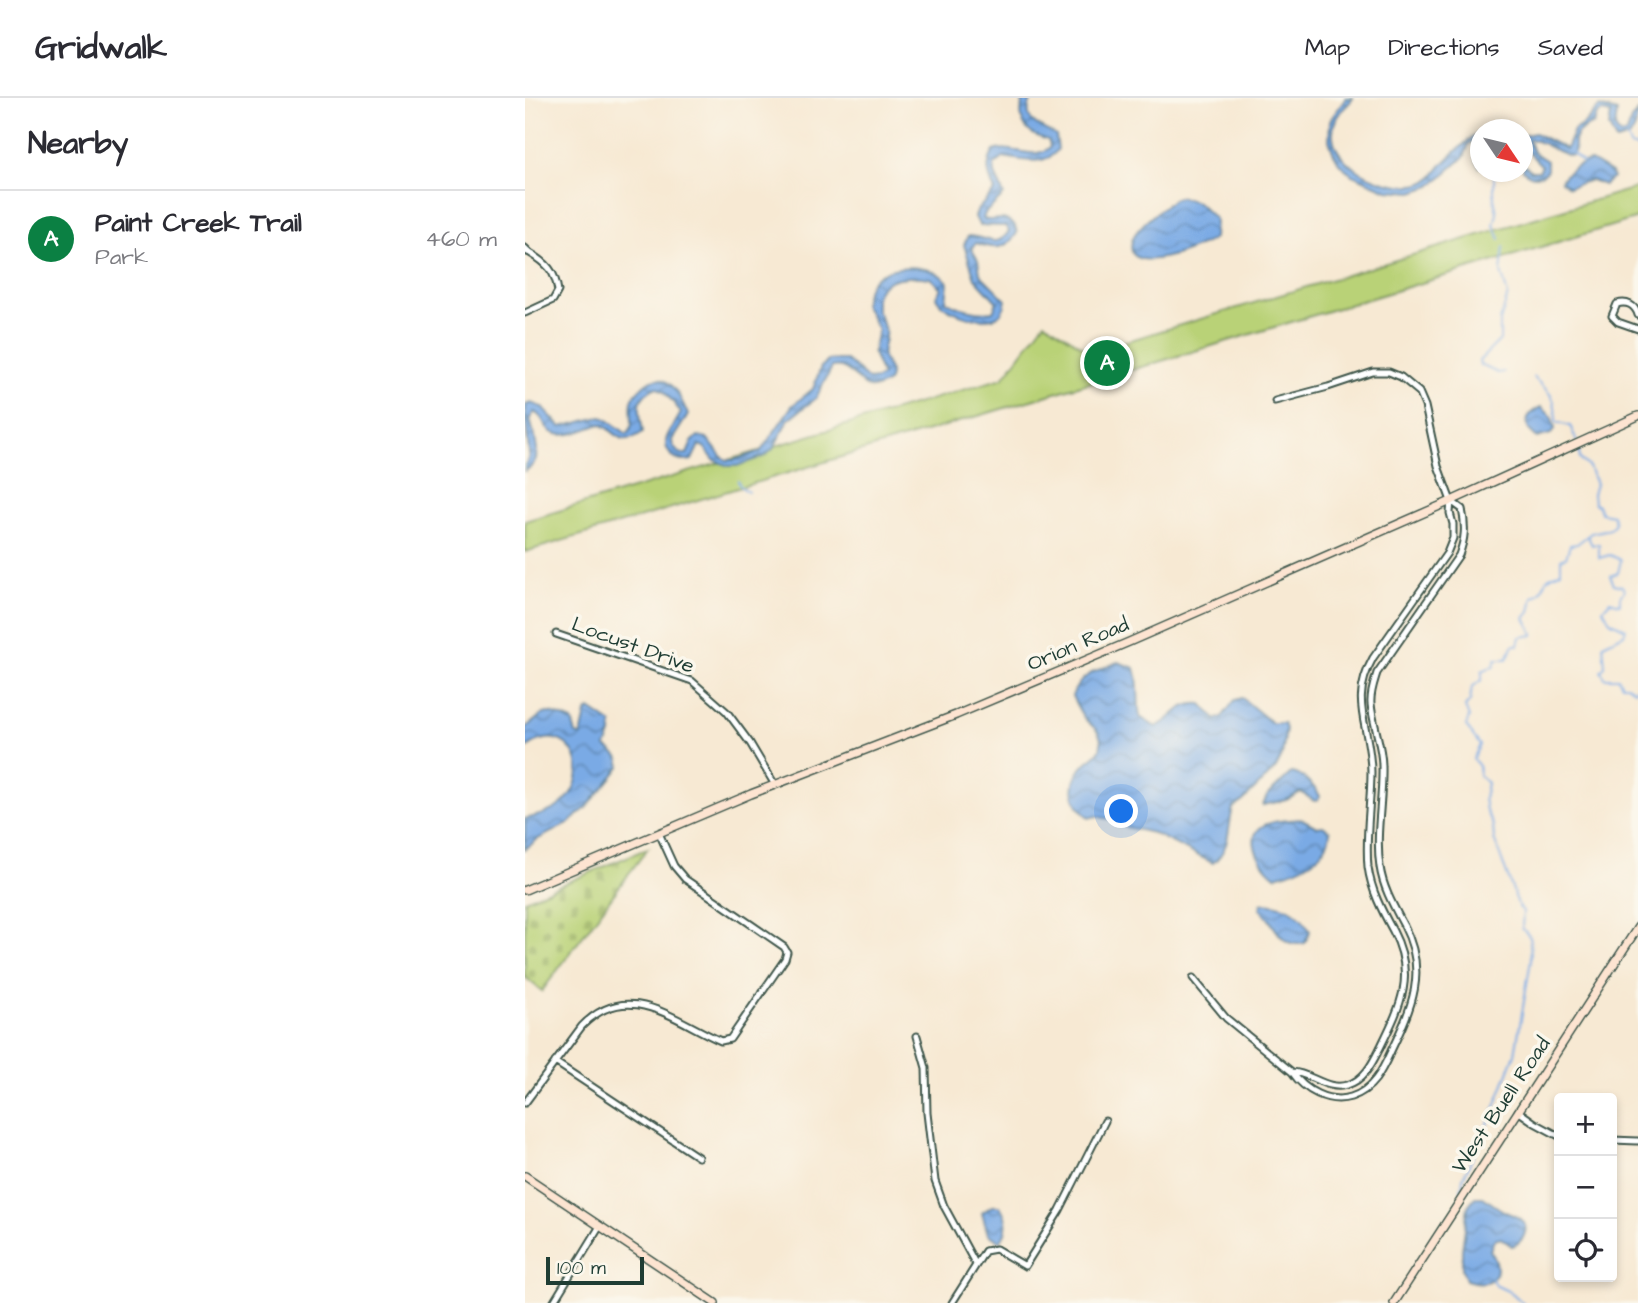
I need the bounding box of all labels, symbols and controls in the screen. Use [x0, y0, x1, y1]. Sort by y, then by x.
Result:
text: Gridwalk [35, 25, 167, 71]
text: Map [1305, 31, 1350, 65]
text: Directions [1388, 31, 1500, 65]
text: Saved [1538, 31, 1603, 65]
north arrow [1470, 119, 1533, 182]
text: Nearby [28, 123, 128, 165]
text: Paint Creek Trail [95, 205, 302, 241]
text: A [44, 223, 58, 255]
text: 460 m [425, 223, 497, 255]
text: Park [95, 241, 148, 273]
pin: A [1084, 337, 1130, 389]
street label: Locust Drive [568, 609, 698, 681]
street label: Orion Road [1023, 610, 1133, 678]
your location [1104, 794, 1138, 828]
street label: West Buell Road [1445, 1031, 1558, 1179]
map controls [1554, 1093, 1617, 1282]
button: + [1554, 1093, 1617, 1156]
button: − [1554, 1156, 1617, 1219]
button: locate [1554, 1219, 1617, 1282]
scale bar [546, 1254, 644, 1286]
text: 100 m [557, 1255, 606, 1282]

